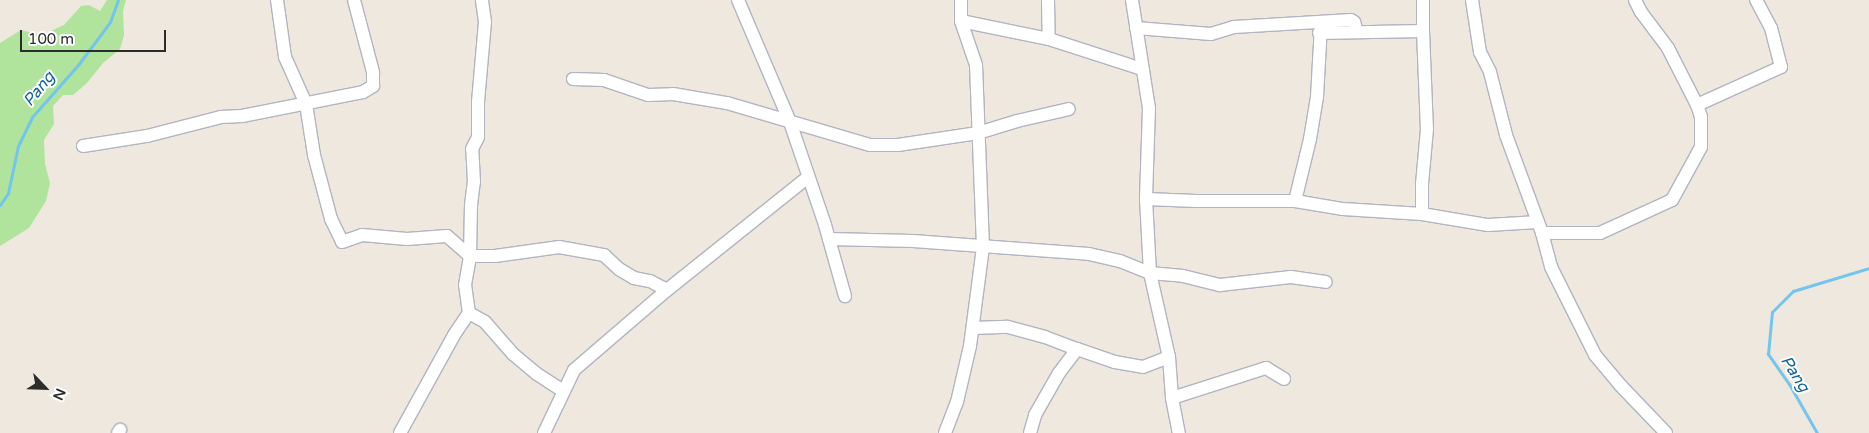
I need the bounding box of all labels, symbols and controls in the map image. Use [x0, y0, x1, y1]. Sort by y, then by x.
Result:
scale bar [22, 20, 169, 52]
text: 100 m [28, 30, 74, 48]
water label: Pang [19, 68, 59, 110]
water label: Pang [1776, 352, 1814, 396]
north arrow [20, 363, 70, 413]
text: N [49, 386, 69, 403]

